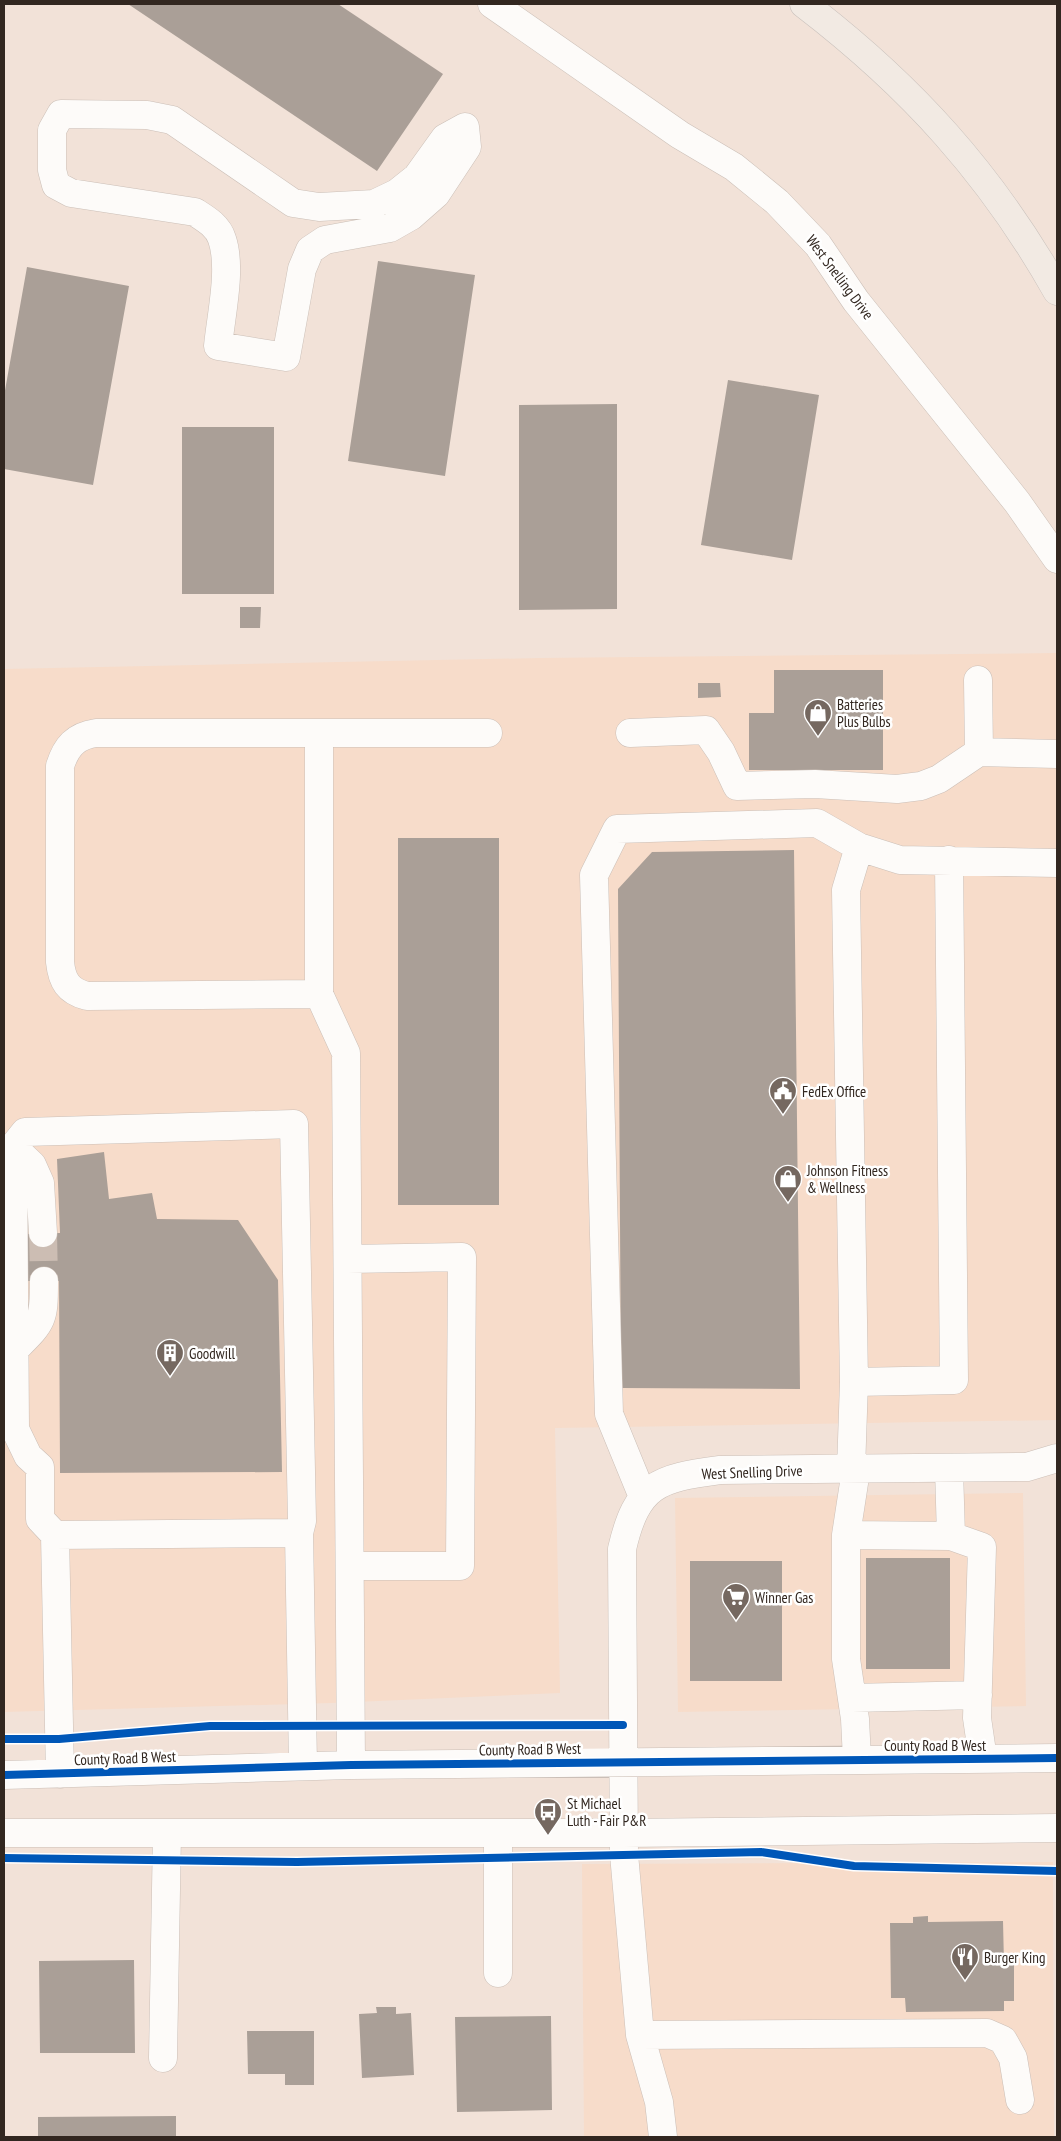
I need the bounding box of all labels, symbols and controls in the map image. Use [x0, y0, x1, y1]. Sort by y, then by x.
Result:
street label: West Snelling Drive [802, 231, 878, 323]
place label: Batteries Plus Bulbs [837, 695, 891, 731]
shop icon: Batteries Plus Bulbs [803, 698, 833, 737]
public building icon: FedEx Office [768, 1076, 798, 1115]
place label: FedEx Office [802, 1082, 866, 1101]
place label: Johnson Fitness & Wellness [806, 1161, 888, 1197]
shop icon: Johnson Fitness & Wellness [773, 1164, 803, 1203]
building icon: Goodwill [155, 1338, 185, 1377]
place label: Goodwill [189, 1344, 235, 1363]
street label: West Snelling Drive [701, 1461, 803, 1483]
supermarket icon: Winner Gas [721, 1582, 751, 1621]
place label: Winner Gas [755, 1588, 813, 1607]
street label: County Road B West [884, 1736, 986, 1755]
street label: County Road B West [479, 1739, 581, 1759]
street label: County Road B West [74, 1747, 176, 1769]
place label: St Michael Luth - Fair P&R [567, 1794, 646, 1830]
bus stop icon: St Michael Luth - Fair P&R [533, 1797, 563, 1836]
restaurant icon: Burger King [950, 1942, 980, 1981]
place label: Burger King [984, 1948, 1045, 1967]

